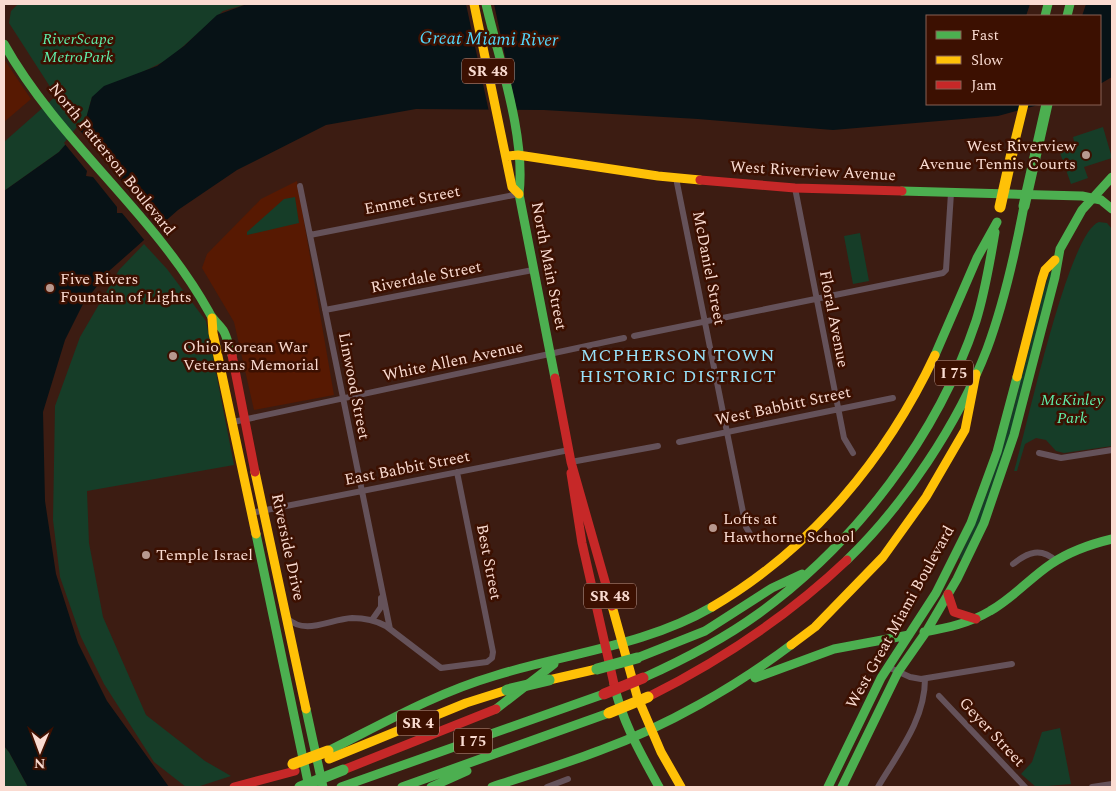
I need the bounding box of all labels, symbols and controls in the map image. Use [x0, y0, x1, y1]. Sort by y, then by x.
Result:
legend [926, 15, 1101, 105]
water label: Great Miami River [419, 24, 559, 54]
text: Fast [971, 24, 999, 47]
park label: RiverScape MetroPark [42, 27, 114, 69]
text: Slow [971, 49, 1003, 72]
road number: SR 48 [462, 58, 514, 84]
text: Jam [971, 74, 997, 97]
street label: North Patterson Boulevard [43, 77, 181, 241]
place label: West Riverview Avenue Tennis Courts [919, 134, 1077, 176]
marker: West Riverview Avenue Tennis Courts [1080, 149, 1092, 161]
street label: West Riverview Avenue [729, 155, 897, 187]
street label: Emmet Street [362, 179, 462, 221]
street label: North Main Street [525, 200, 573, 333]
street label: McDaniel Street [686, 209, 732, 328]
street label: Riverdale Street [369, 254, 484, 300]
place label: Five Rivers Fountain of Lights [60, 267, 192, 309]
street label: Floral Avenue [813, 268, 855, 370]
marker: Five Rivers Fountain of Lights [44, 282, 56, 294]
street label: Linwood Street [332, 330, 376, 442]
street label: White Allen Avenue [381, 334, 525, 388]
place label: Ohio Korean War Veterans Memorial [183, 335, 319, 377]
district label: MCPHERSON TOWN HISTORIC DISTRICT [579, 342, 777, 390]
marker: Ohio Korean War Veterans Memorial [167, 350, 179, 362]
road number: I 75 [935, 360, 973, 386]
street label: West Babbitt Street [713, 380, 853, 432]
park label: McKinley Park [1041, 388, 1103, 430]
street label: East Babbit Street [342, 444, 472, 492]
street label: Riverside Drive [265, 491, 311, 603]
place label: Lofts at Hawthorne School [723, 507, 855, 549]
street label: West Great Miami Boulevard [840, 521, 960, 713]
street label: Best Street [470, 522, 508, 602]
marker: Lofts at Hawthorne School [707, 522, 719, 534]
place label: Temple Israel [156, 543, 253, 567]
marker: Temple Israel [140, 549, 152, 561]
road number: SR 48 [584, 584, 636, 608]
street label: Geyer Street [953, 692, 1031, 773]
road number: SR 4 [397, 710, 439, 736]
north arrow [15, 726, 65, 776]
road number: I 75 [454, 728, 492, 754]
text: N [34, 753, 46, 774]

